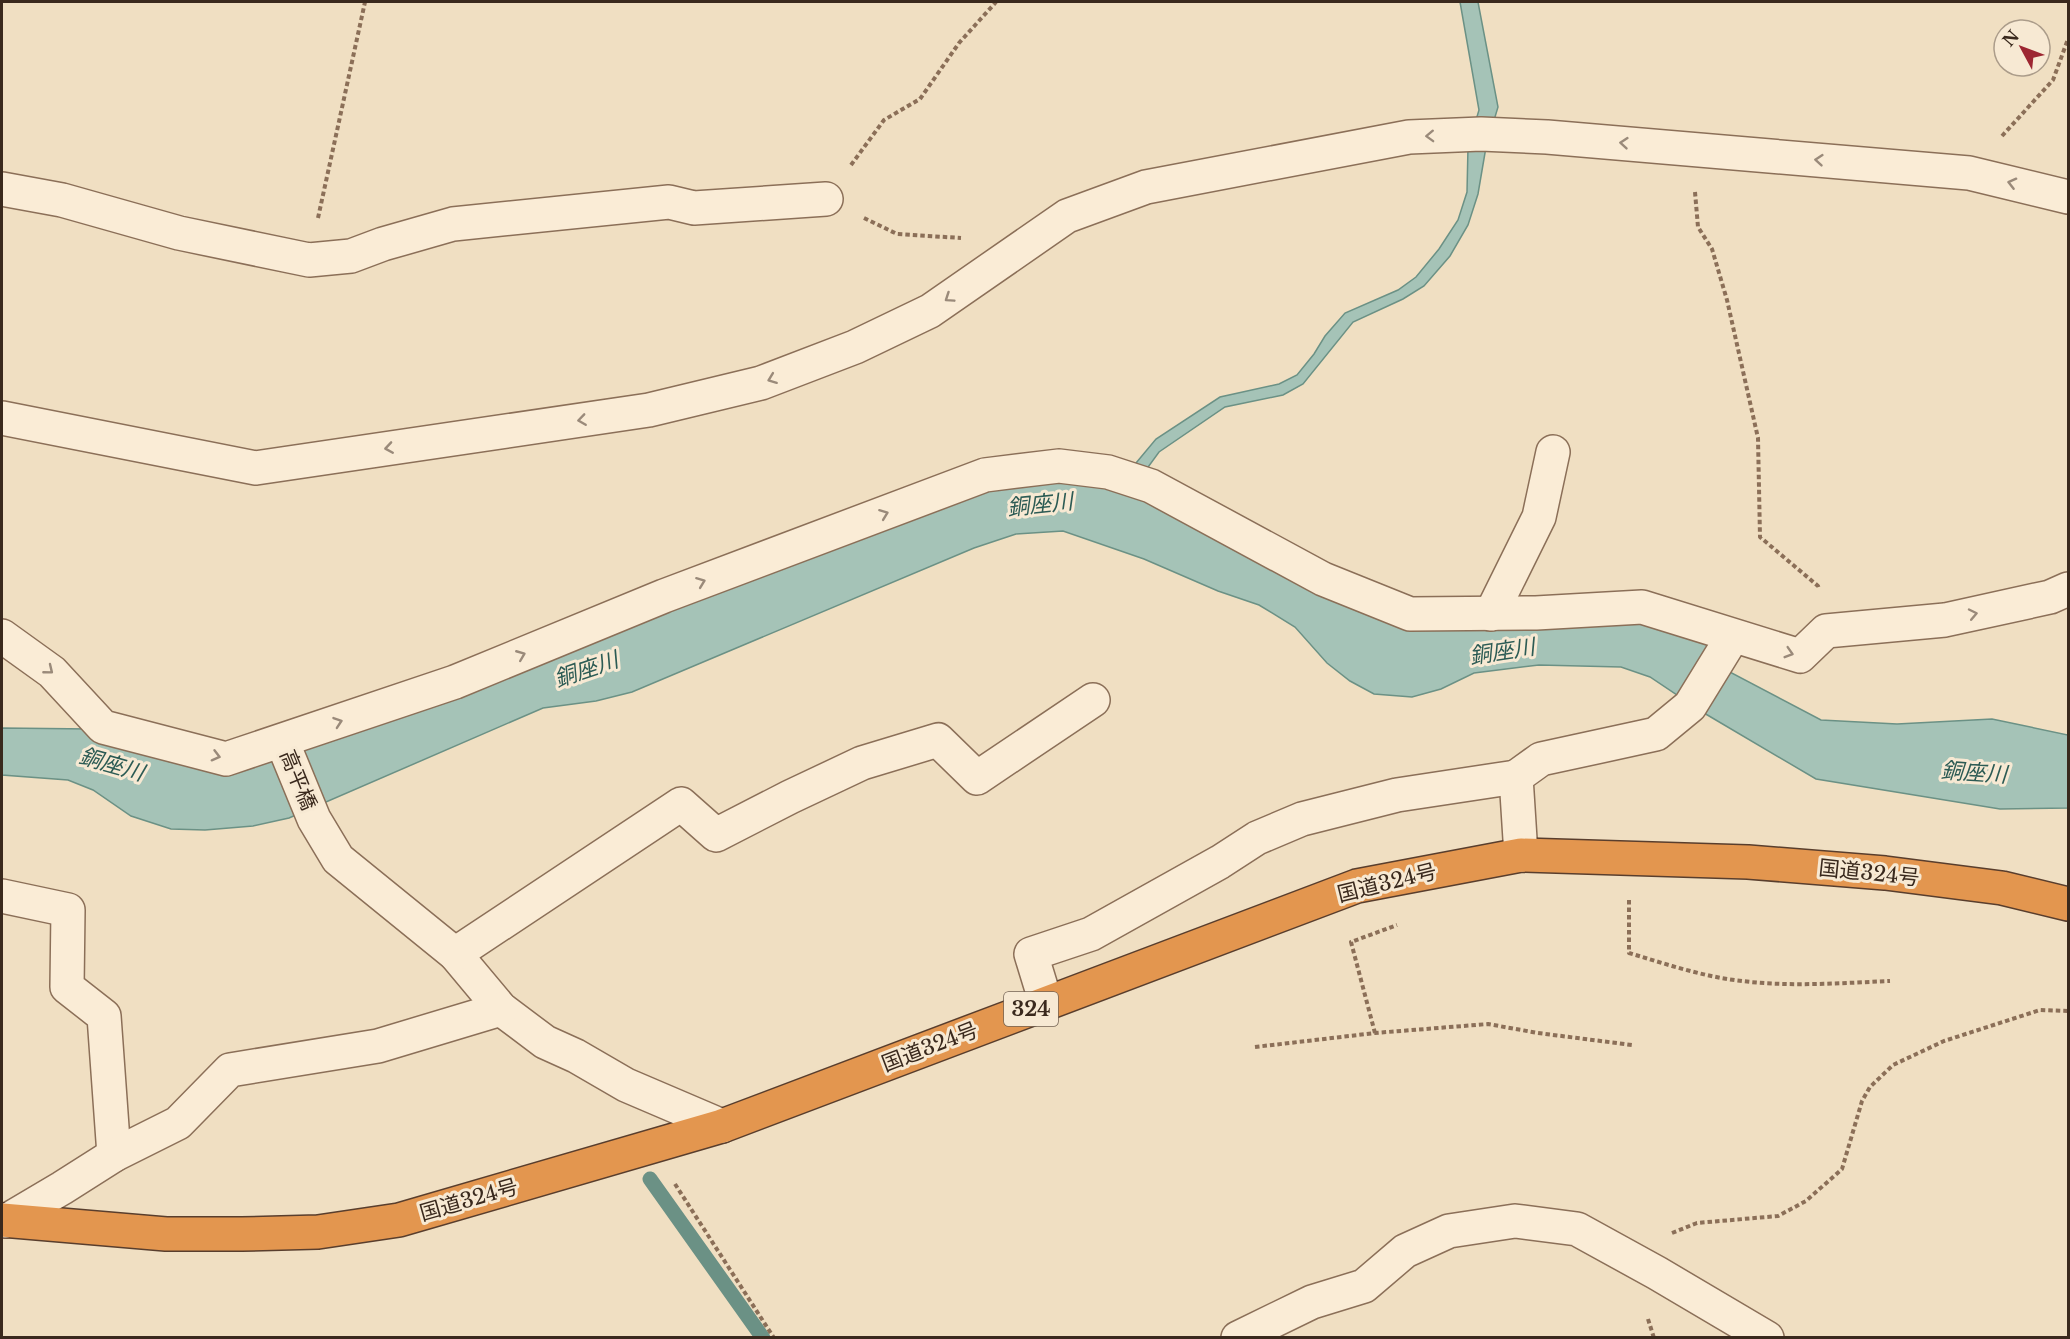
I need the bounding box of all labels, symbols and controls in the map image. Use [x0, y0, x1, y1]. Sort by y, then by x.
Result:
north arrow [1992, 18, 2052, 78]
text: N [1998, 26, 2023, 50]
one-way arrow [1425, 130, 1434, 142]
one-way arrow [1620, 137, 1629, 150]
one-way arrow [1814, 154, 1823, 167]
one-way arrow [2007, 178, 2017, 191]
one-way arrow [945, 291, 956, 302]
one-way arrow [767, 371, 778, 384]
one-way arrow [577, 413, 586, 425]
one-way arrow [384, 441, 394, 454]
water label: 銅座川 [1006, 487, 1076, 521]
one-way arrow [878, 508, 889, 521]
one-way arrow [695, 577, 706, 590]
one-way arrow [1967, 609, 1977, 622]
water label: 銅座川 [1467, 633, 1539, 670]
water label: 銅座川 [551, 645, 624, 693]
one-way arrow [1783, 646, 1794, 658]
one-way arrow [514, 650, 525, 662]
one-way arrow [42, 663, 53, 674]
one-way arrow [332, 717, 342, 730]
water label: 銅座川 [76, 742, 149, 787]
street label: 高平橋 [274, 746, 322, 814]
one-way arrow [210, 749, 220, 762]
water label: 銅座川 [1940, 757, 2010, 788]
street label: 国道324号 [1817, 855, 1921, 891]
street label: 国道324号 [1335, 858, 1439, 908]
road number: 324 [1004, 992, 1058, 1026]
street label: 国道324号 [878, 1017, 982, 1077]
street label: 国道324号 [417, 1174, 521, 1226]

